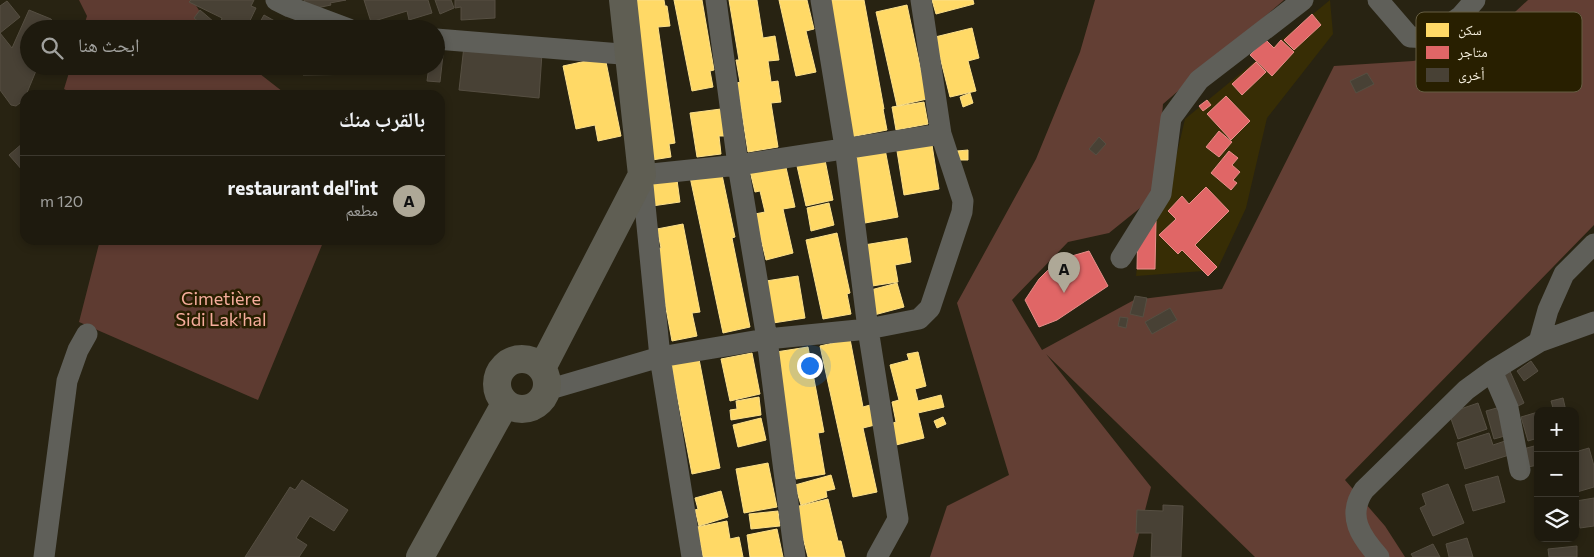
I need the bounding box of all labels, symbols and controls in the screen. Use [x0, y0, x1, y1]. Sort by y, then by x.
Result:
legend [1416, 12, 1582, 92]
search box [20, 20, 445, 75]
text: سكن [1458, 21, 1482, 39]
text: ابحث هنا [78, 33, 140, 56]
icon: search [38, 34, 66, 62]
text: متاجر [1457, 43, 1488, 61]
text: أخرى [1458, 66, 1485, 84]
text: بالقرب منك [339, 106, 425, 131]
text: restaurant del'int [228, 176, 378, 199]
text: 120 m [40, 191, 83, 210]
text: A [403, 191, 415, 210]
text: مطعم [346, 200, 378, 219]
pin: A [1048, 252, 1080, 293]
park label: Cimetière Sidi Lak'hal [175, 287, 267, 330]
your location [797, 353, 823, 379]
map controls [1534, 407, 1579, 542]
button: + [1534, 407, 1579, 452]
button: − [1534, 452, 1579, 497]
button: layers [1534, 497, 1579, 542]

